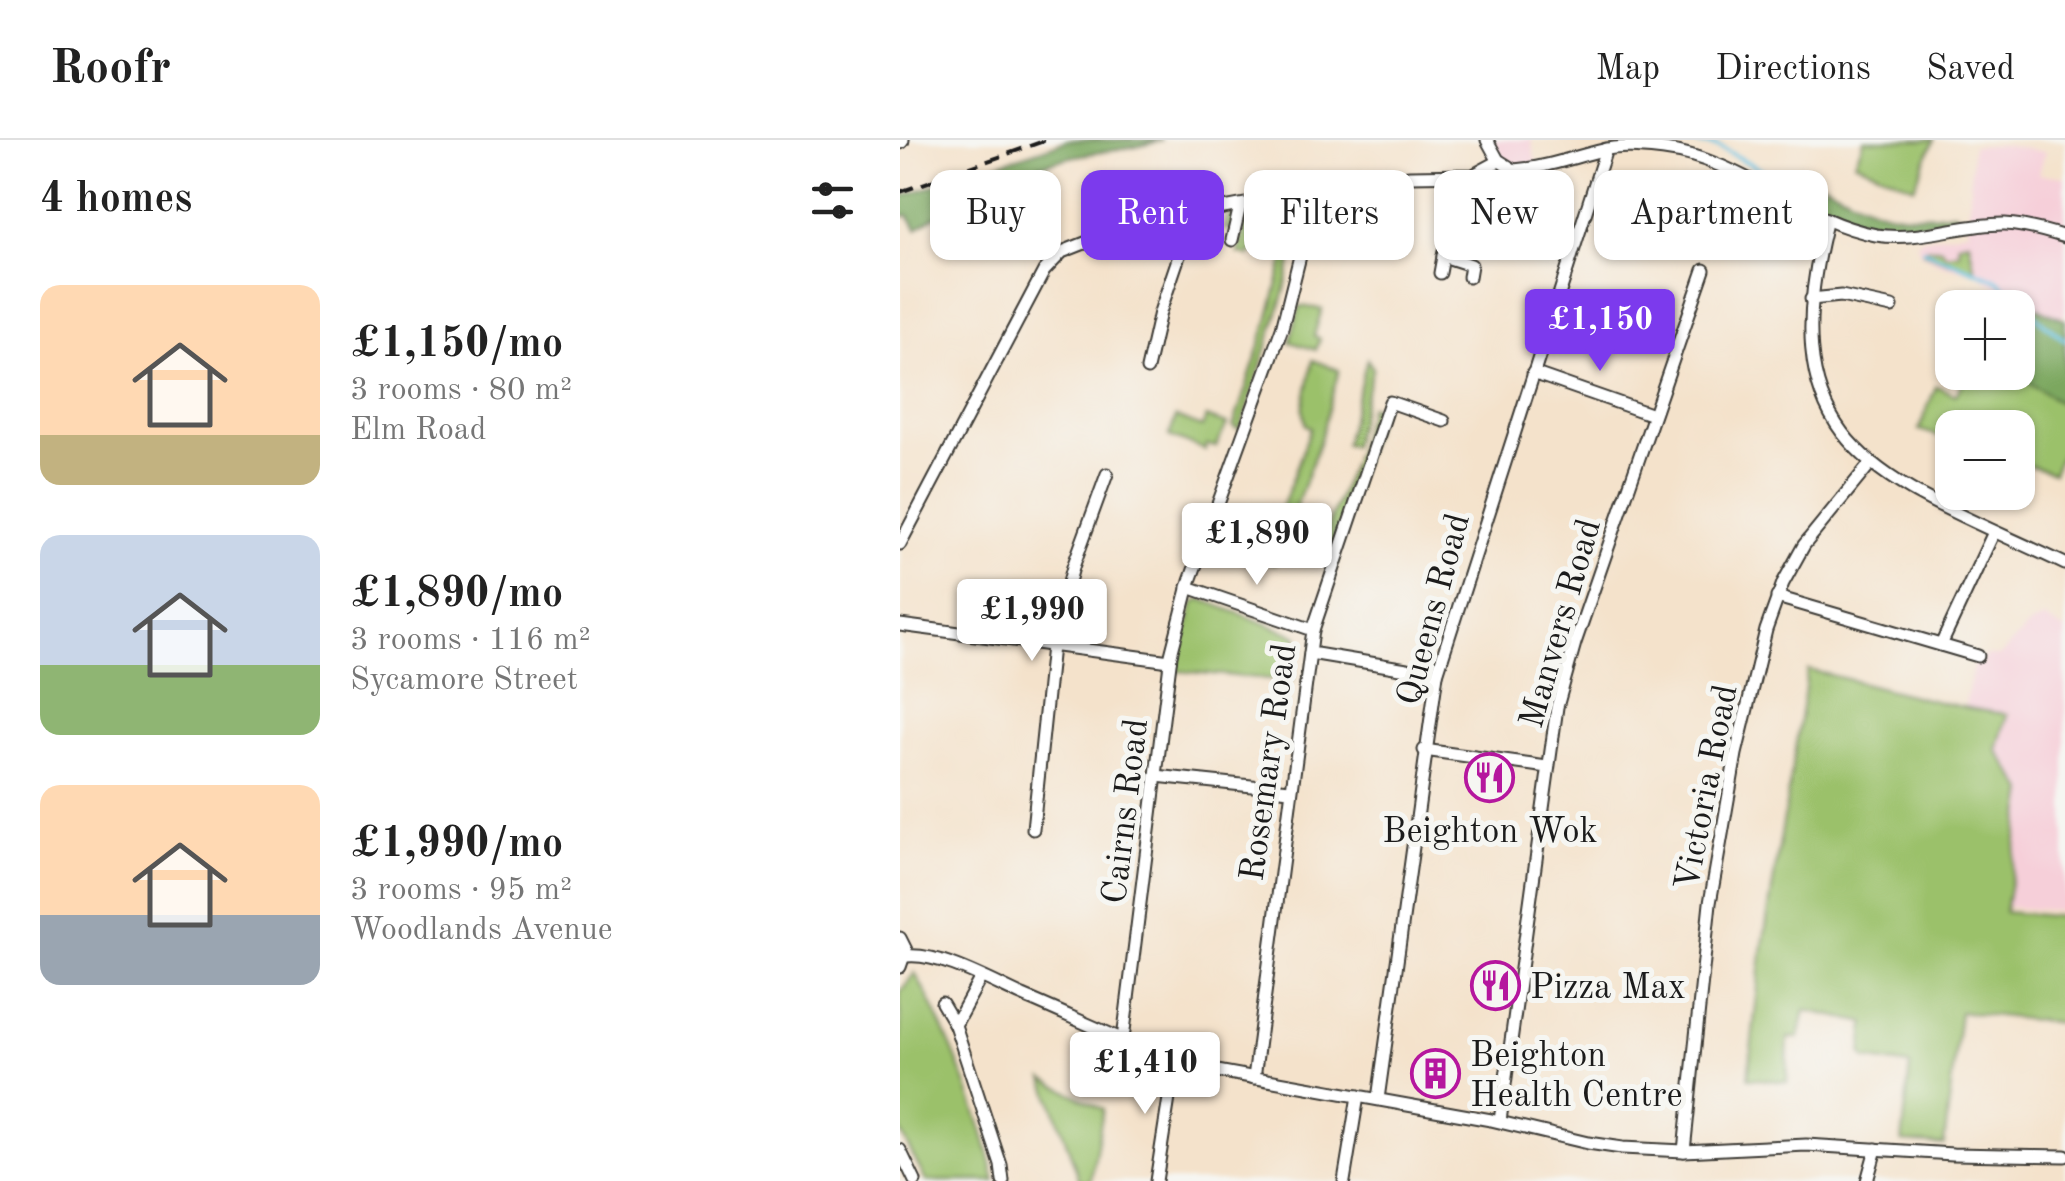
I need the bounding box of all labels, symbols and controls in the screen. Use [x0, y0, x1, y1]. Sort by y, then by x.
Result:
text: Roofr [50, 45, 171, 93]
text: Map [1595, 52, 1660, 87]
text: Directions [1715, 52, 1871, 87]
text: Saved [1926, 52, 2015, 87]
chip: Buy [930, 170, 1061, 260]
chip: Rent [1081, 170, 1224, 260]
chip: Filters [1244, 170, 1414, 260]
chip: New [1434, 170, 1574, 260]
chip: Apartment [1594, 170, 1828, 260]
icon: filters [805, 173, 860, 228]
text: 4 homes [40, 179, 192, 221]
pin: £1,150 [1519, 289, 1681, 374]
map controls [1935, 290, 2035, 510]
button: + [1935, 290, 2035, 390]
text: £1,150 [1547, 305, 1653, 337]
text: £1,150/mo [350, 324, 563, 366]
icon: home [120, 325, 240, 445]
text: 3 rooms · 80 m² [350, 375, 572, 407]
button: − [1935, 410, 2035, 510]
text: Elm Road [350, 415, 486, 447]
pin: £1,890 [1176, 503, 1338, 588]
street label: Queens Road [1392, 510, 1477, 709]
street label: Manvers Road [1515, 515, 1608, 732]
text: £1,890 [1204, 519, 1310, 551]
text: £1,890/mo [350, 574, 563, 616]
icon: home [120, 575, 240, 695]
pin: £1,990 [951, 579, 1113, 664]
text: £1,990 [979, 595, 1085, 627]
text: 3 rooms · 116 m² [350, 625, 591, 657]
street label: Rosemary Road [1235, 641, 1303, 883]
text: Sycamore Street [350, 665, 578, 697]
street label: Victoria Road [1670, 682, 1745, 893]
street label: Cairns Road [1098, 717, 1155, 906]
restaurant icon: Beighton Wok [1464, 752, 1516, 804]
place label: Beighton Wok [1382, 815, 1598, 850]
text: £1,990/mo [350, 824, 563, 866]
icon: home [120, 825, 240, 945]
text: 3 rooms · 95 m² [350, 875, 572, 907]
text: Woodlands Avenue [350, 915, 612, 947]
restaurant icon: Pizza Max [1469, 960, 1521, 1012]
place label: Pizza Max [1530, 971, 1686, 1006]
pin: £1,410 [1064, 1032, 1226, 1117]
place label: Beighton Health Centre [1470, 1039, 1683, 1114]
text: £1,410 [1092, 1048, 1198, 1080]
building icon: Beighton Health Centre [1409, 1048, 1461, 1100]

